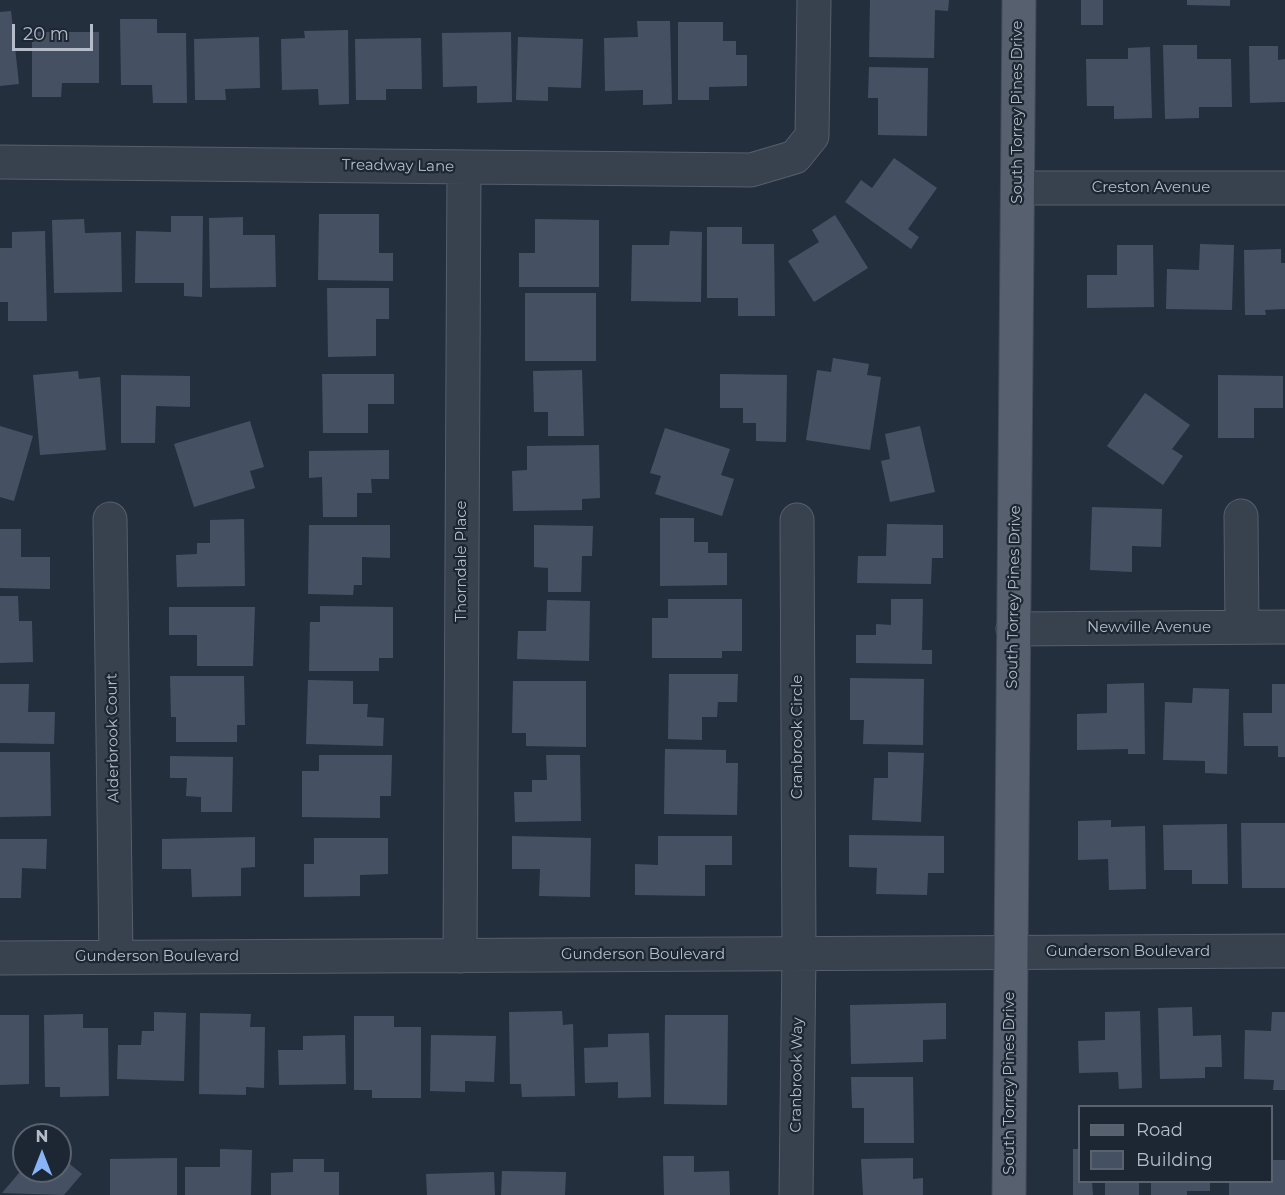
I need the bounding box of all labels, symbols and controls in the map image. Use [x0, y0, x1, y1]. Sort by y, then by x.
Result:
scale bar [15, 12, 96, 50]
street label: South Torrey Pines Drive [1009, 20, 1027, 204]
text: 20 m [23, 23, 69, 45]
street label: Treadway Lane [342, 156, 454, 176]
street label: Creston Avenue [1092, 179, 1210, 197]
street label: Thorndale Place [453, 500, 471, 622]
street label: South Torrey Pines Drive [1003, 505, 1025, 689]
street label: Newville Avenue [1087, 619, 1211, 637]
street label: Alderbrook Court [103, 673, 123, 803]
street label: Cranbrook Circle [789, 675, 807, 799]
street label: Gunderson Boulevard [1046, 943, 1210, 961]
street label: Gunderson Boulevard [561, 946, 725, 964]
street label: Gunderson Boulevard [75, 948, 239, 966]
street label: South Torrey Pines Drive [1001, 991, 1019, 1175]
street label: Cranbrook Way [787, 1017, 807, 1133]
legend [1078, 1105, 1273, 1183]
text: Road [1136, 1119, 1183, 1141]
north arrow [12, 1123, 72, 1183]
text: N [36, 1127, 48, 1146]
text: Building [1136, 1149, 1213, 1171]

